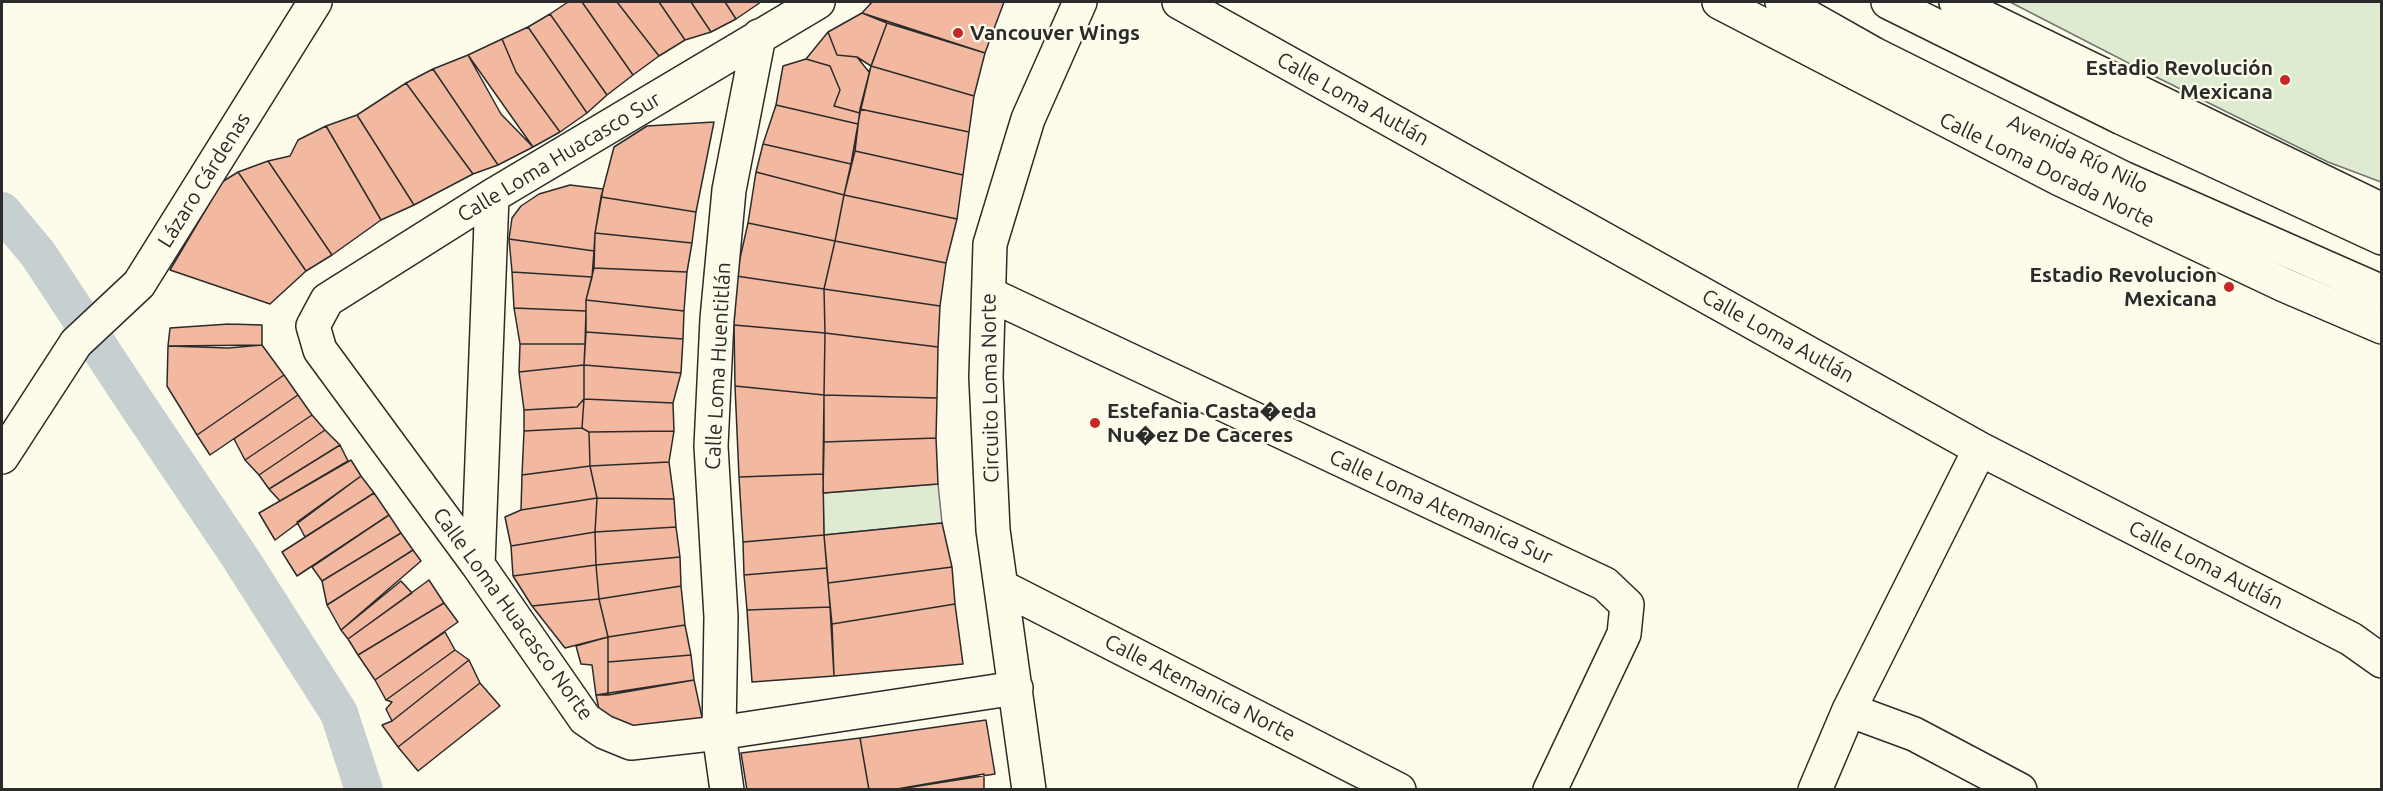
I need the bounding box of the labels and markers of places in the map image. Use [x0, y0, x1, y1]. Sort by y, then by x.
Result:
place label: Vancouver Wings [970, 20, 1140, 46]
marker: Vancouver Wings [951, 26, 965, 40]
place label: Estadio Revolución Mexicana [2086, 55, 2273, 105]
marker: Estadio Revolución Mexicana [2278, 73, 2292, 87]
place label: Estadio Revolucion Mexicana [2030, 262, 2217, 312]
marker: Estadio Revolucion Mexicana [2222, 280, 2236, 294]
place label: Estefania Casta�eda Nu�ez De Caceres [1107, 398, 1317, 448]
marker: Estefania Casta�eda Nu�ez De Caceres [1088, 416, 1102, 430]

